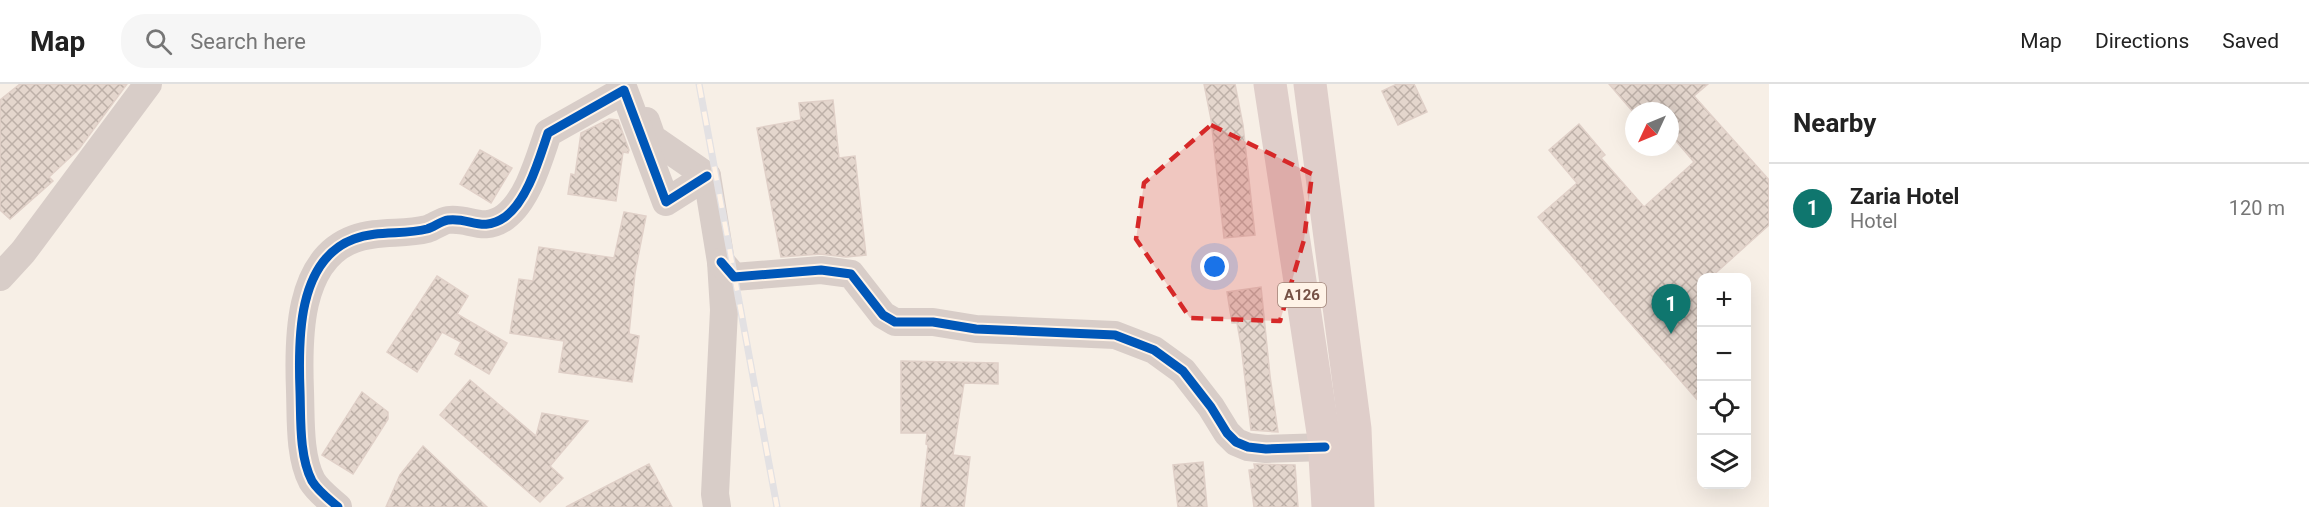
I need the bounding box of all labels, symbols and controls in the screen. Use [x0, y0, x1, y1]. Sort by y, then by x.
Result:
search box [121, 14, 541, 68]
text: Map [30, 25, 85, 58]
icon: search [142, 25, 175, 58]
text: Search here [190, 29, 306, 54]
text: Map [2020, 29, 2062, 53]
text: Directions [2095, 29, 2189, 53]
text: Saved [2222, 29, 2279, 53]
north arrow [1625, 102, 1679, 156]
text: Nearby [1793, 108, 1876, 138]
text: Zaria Hotel [1850, 184, 1959, 209]
text: 1 [1807, 196, 1818, 220]
text: 120 m [2229, 196, 2285, 220]
text: Hotel [1850, 209, 1898, 233]
your location [1200, 252, 1229, 281]
map controls [1697, 273, 1751, 489]
button: + [1697, 273, 1751, 327]
road number: A126 [1278, 283, 1326, 307]
pin: 1 [1652, 284, 1690, 334]
button: − [1697, 327, 1751, 381]
button: locate [1697, 381, 1751, 435]
button: layers [1697, 435, 1751, 489]

